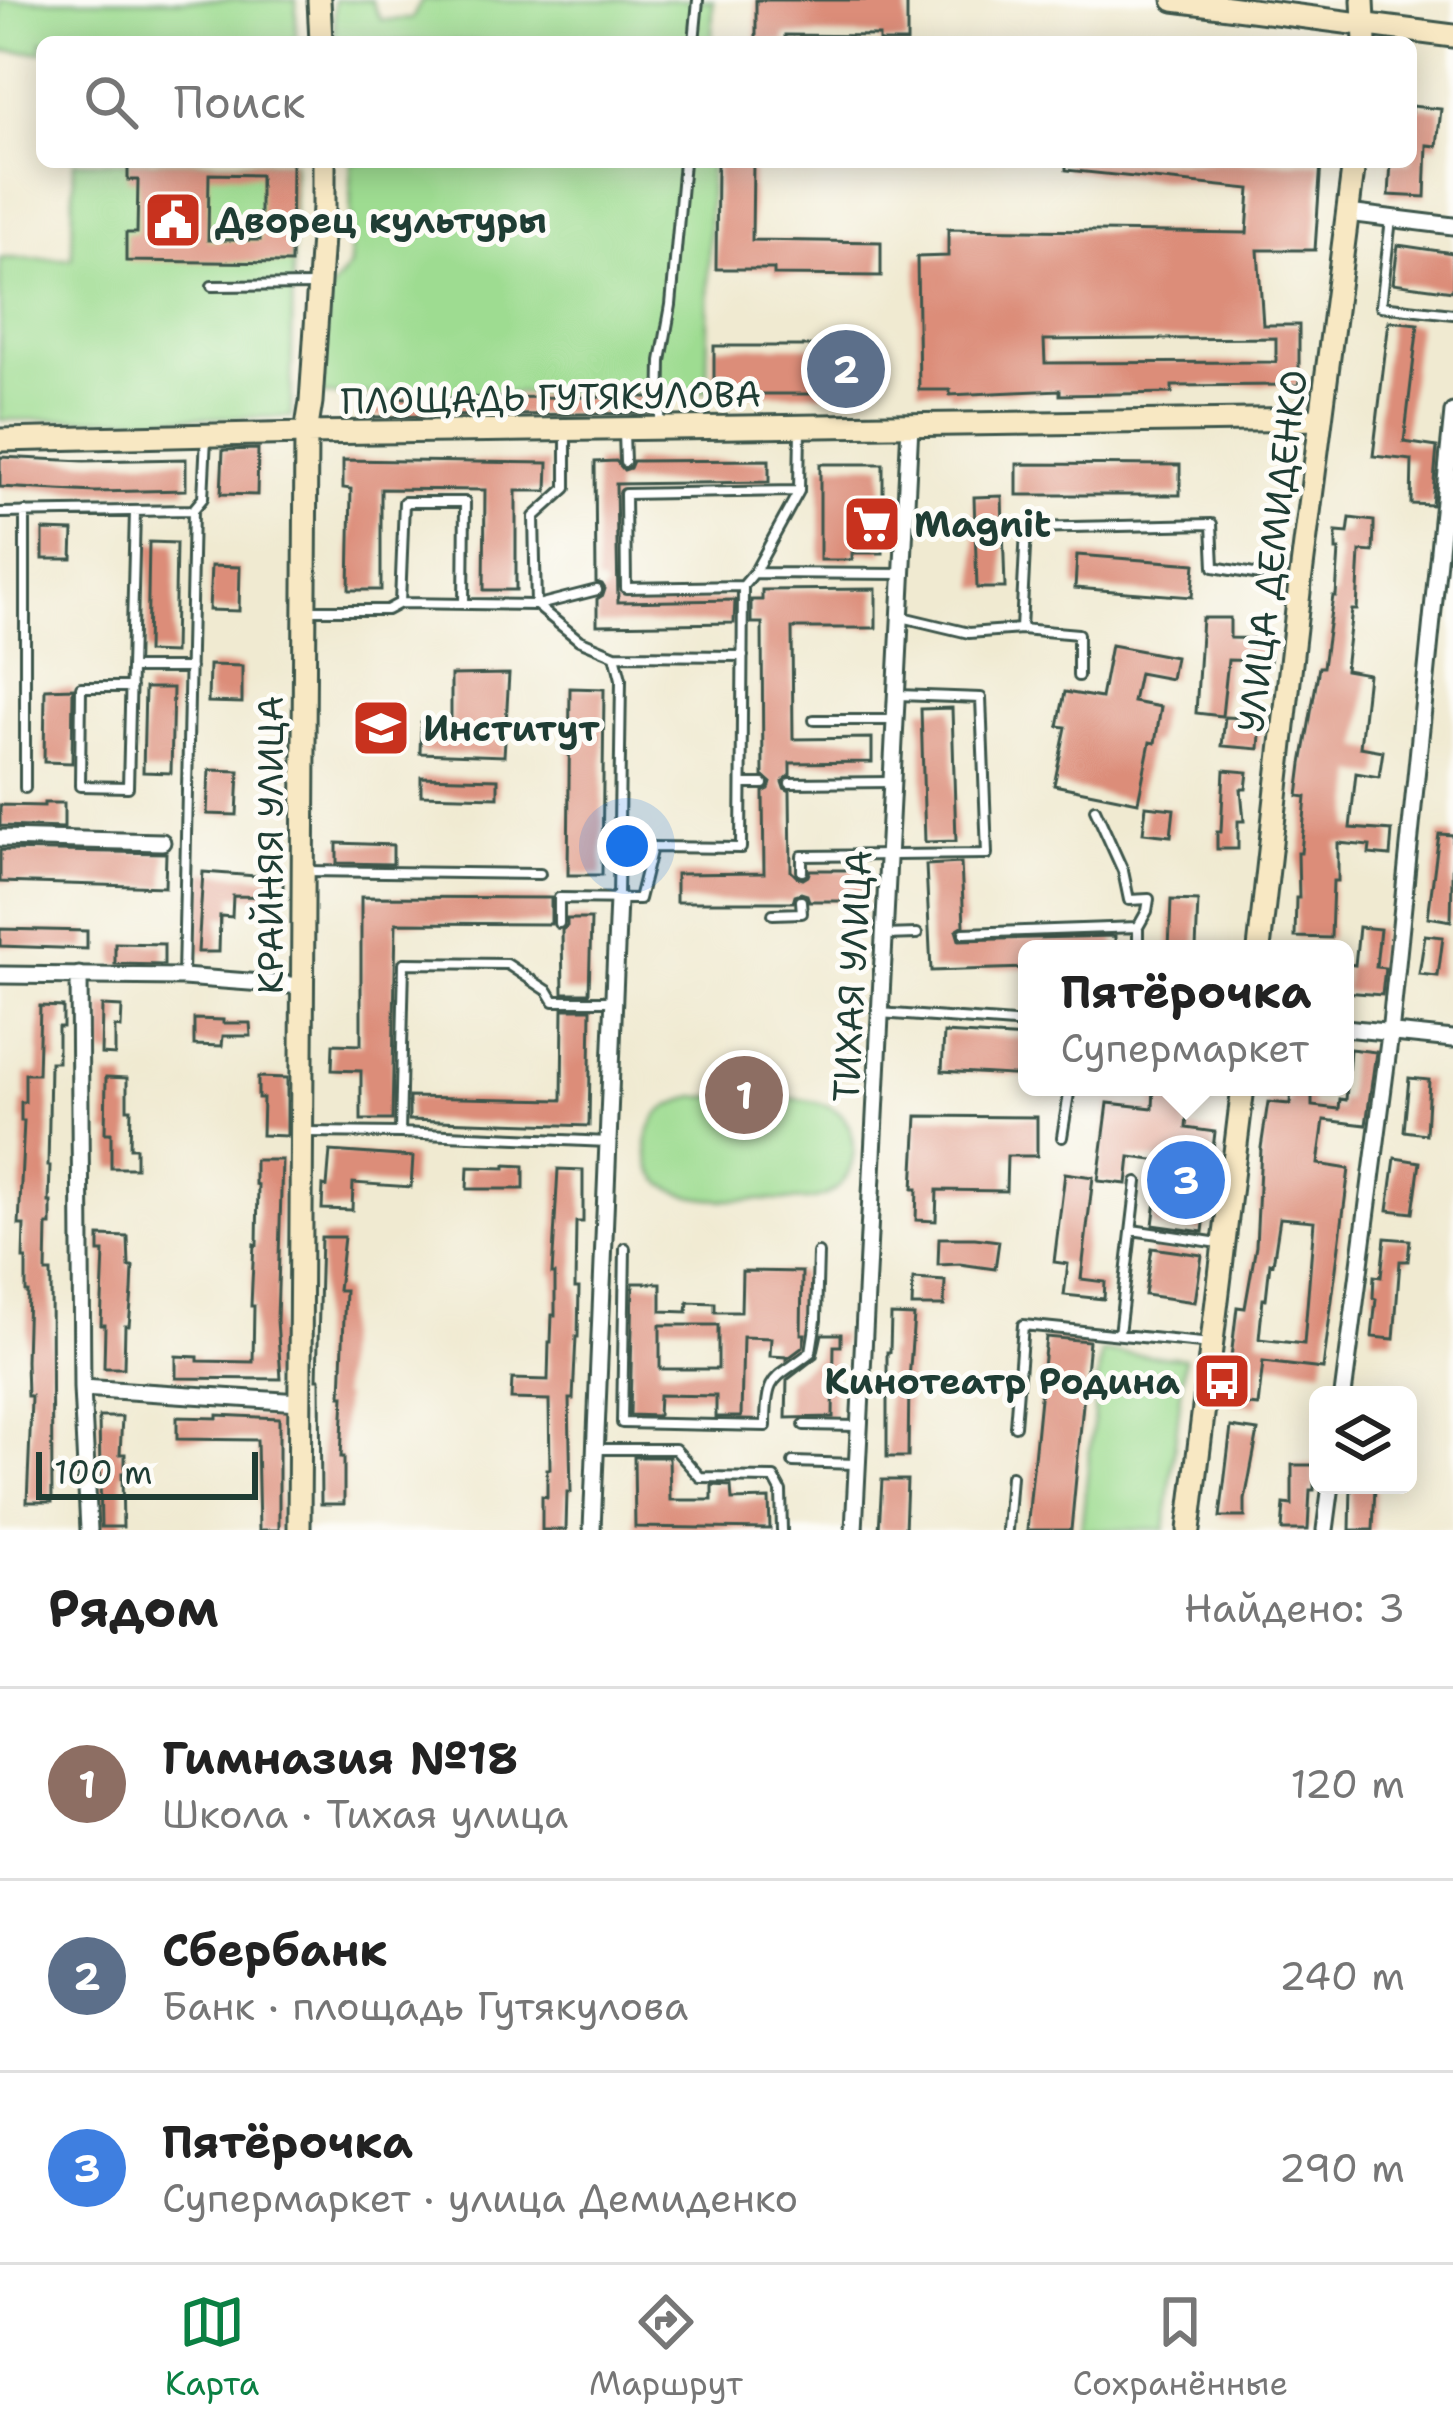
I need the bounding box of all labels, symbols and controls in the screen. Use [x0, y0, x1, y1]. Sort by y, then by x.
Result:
search box [36, 36, 1417, 168]
icon: search [78, 69, 144, 135]
text: Поиск [174, 72, 305, 132]
public building icon: Дворец культуры [142, 189, 204, 251]
place label: Дворец культуры [215, 196, 547, 245]
pin: 2 [807, 324, 885, 414]
street label: УЛИЦА ДЕМИДЕНКО [1226, 367, 1319, 735]
street label: ПЛОЩАДЬ ГУТЯКУЛОВА [340, 369, 762, 426]
supermarket icon: Magnit [841, 493, 903, 555]
place label: Magnit [914, 500, 1051, 549]
street label: КРАЙНЯЯ УЛИЦА [246, 696, 295, 994]
school or university icon: Институт [350, 697, 412, 759]
place label: Институт [423, 704, 600, 753]
your location [597, 816, 657, 876]
street label: ТИХАЯ УЛИЦА [821, 849, 884, 1103]
popup [1018, 940, 1354, 1096]
text: Пятёрочка [1060, 962, 1312, 1022]
text: Супермаркет [1060, 1022, 1309, 1074]
pin: 1 [705, 1050, 783, 1140]
pin: 3 [1147, 1135, 1225, 1225]
bus stop icon: Кинотеатр Родина [1191, 1350, 1253, 1412]
place label: Кинотеатр Родина [824, 1357, 1180, 1406]
map controls [1309, 1386, 1417, 1494]
button: layers [1309, 1386, 1417, 1494]
scale bar [36, 1446, 258, 1499]
text: 100 m [54, 1450, 153, 1495]
text: Рядом [48, 1574, 219, 1642]
text: Найдено: 3 [1184, 1582, 1405, 1634]
text: Гимназия №18 [162, 1728, 519, 1788]
text: 1 [78, 1758, 96, 1810]
text: 120 m [1290, 1758, 1405, 1810]
text: Школа · Тихая улица [162, 1788, 568, 1840]
text: Сбербанк [162, 1920, 388, 1980]
text: 2 [73, 1950, 101, 2002]
text: 240 m [1279, 1950, 1405, 2002]
text: Банк · площадь Гутякулова [162, 1980, 688, 2032]
text: Пятёрочка [162, 2112, 413, 2172]
text: 3 [73, 2142, 101, 2194]
text: 290 m [1279, 2142, 1405, 2194]
text: Супермаркет · улица Демиденко [162, 2172, 798, 2224]
tab: Карта [165, 2289, 259, 2406]
tab: Маршрут [589, 2289, 743, 2406]
tab: Сохранённые [1073, 2289, 1288, 2406]

